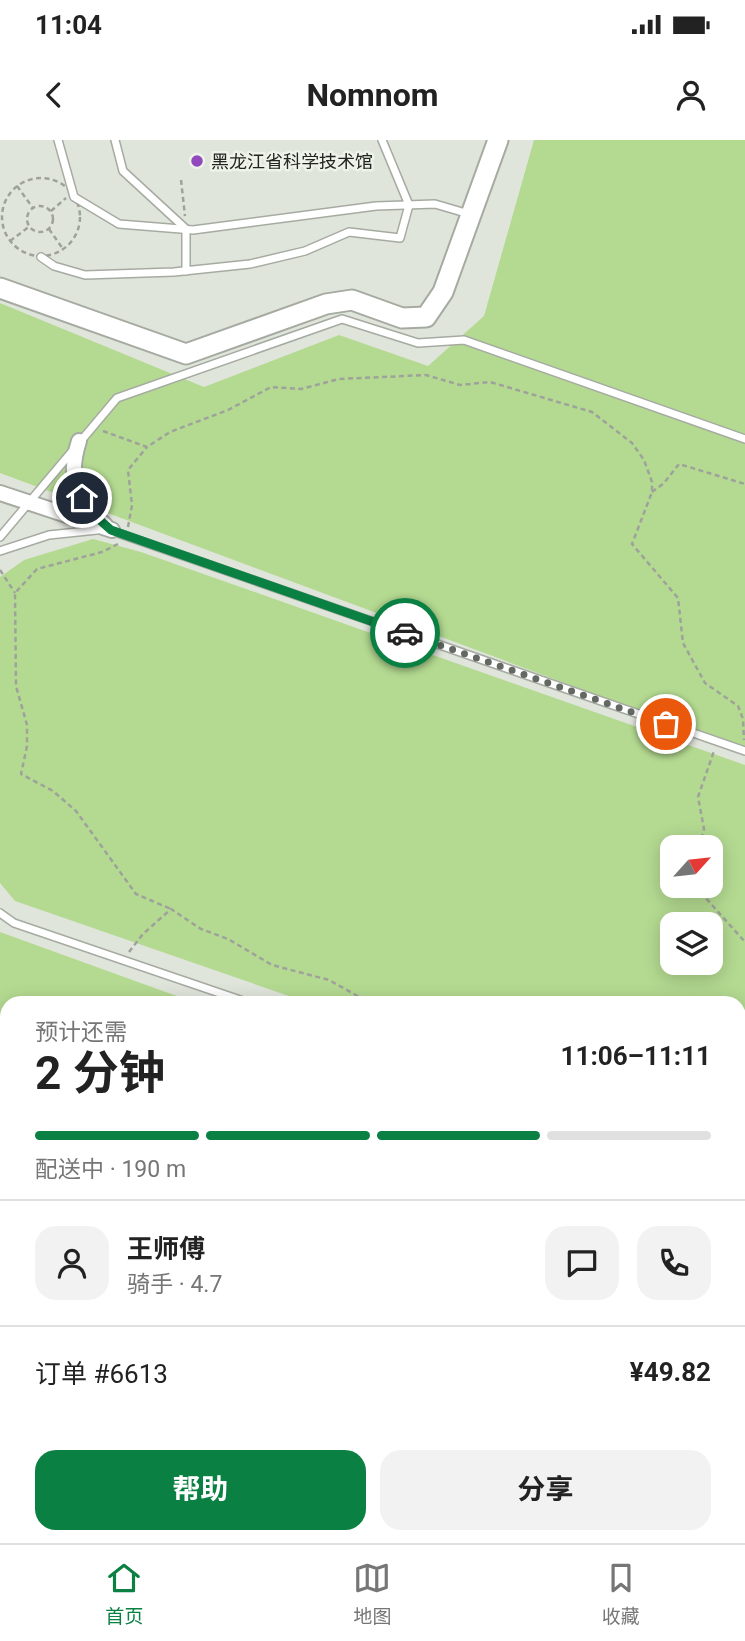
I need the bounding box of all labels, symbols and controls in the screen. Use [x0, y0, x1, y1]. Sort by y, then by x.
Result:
text: 11:04 [35, 10, 102, 40]
icon: back [35, 76, 73, 114]
text: Nomnom [306, 76, 439, 114]
icon: person [672, 76, 710, 114]
place label: 黑龙江省科学技术馆 [211, 151, 373, 172]
marker: 黑龙江省科学技术馆 [189, 153, 205, 169]
pin [52, 468, 112, 528]
icon: home [63, 479, 101, 517]
courier [370, 598, 440, 668]
icon: car [386, 614, 424, 652]
pin [636, 694, 696, 754]
icon: bag [647, 705, 685, 743]
north arrow [660, 835, 723, 898]
map controls [660, 835, 723, 975]
button: layers [660, 912, 723, 975]
text: 预计还需 [35, 1019, 127, 1046]
text: 11:06–11:11 [561, 1041, 711, 1071]
text: 2 分钟 [35, 1046, 165, 1100]
text: 配送中 · 190 m [35, 1156, 186, 1183]
button: person [35, 1226, 109, 1300]
button: chat [545, 1226, 619, 1300]
button: phone [637, 1226, 711, 1300]
text: 王师傅 [127, 1234, 205, 1264]
text: 骑手 · 4.7 [127, 1271, 222, 1298]
text: ¥49.82 [630, 1357, 711, 1387]
text: 订单 #6613 [35, 1359, 168, 1389]
button: 帮助 [35, 1450, 366, 1530]
button: 分享 [380, 1450, 711, 1530]
tab: 首页 [105, 1559, 143, 1628]
tab: 地图 [353, 1559, 392, 1628]
tab: 收藏 [602, 1559, 640, 1628]

